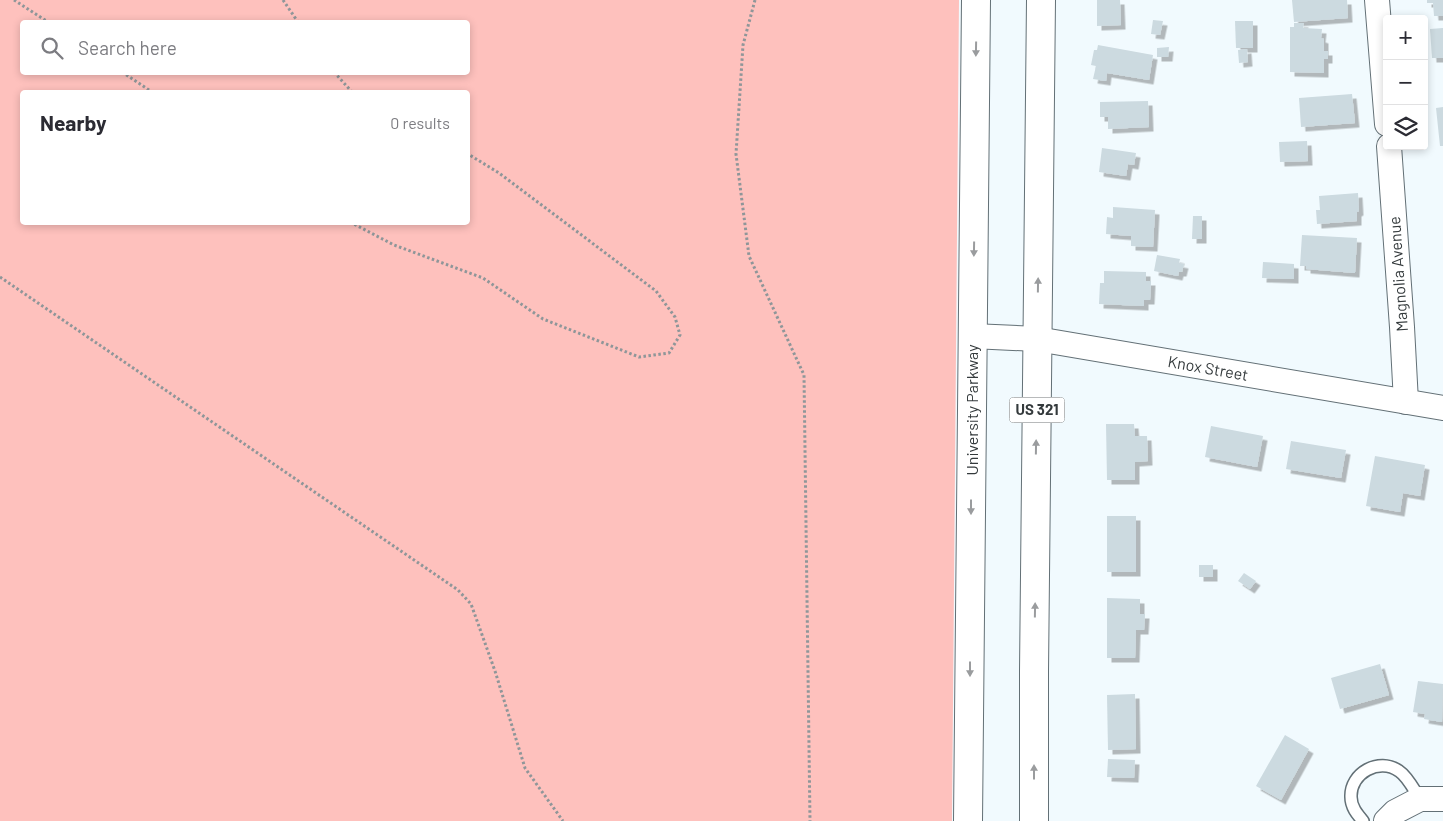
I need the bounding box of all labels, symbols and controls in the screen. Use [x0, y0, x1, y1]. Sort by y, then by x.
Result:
map controls [1383, 15, 1428, 150]
button: + [1383, 15, 1428, 60]
search box [20, 20, 470, 75]
icon: search [38, 34, 66, 62]
text: Search here [78, 36, 177, 59]
one-way arrow [972, 41, 980, 57]
button: − [1383, 60, 1428, 105]
button: layers [1383, 105, 1428, 150]
text: Nearby [40, 110, 106, 135]
text: 0 results [390, 113, 450, 132]
street label: Magnolia Avenue [1384, 216, 1411, 332]
one-way arrow [970, 241, 978, 257]
one-way arrow [1034, 277, 1042, 293]
street label: University Parkway [962, 344, 981, 476]
street label: Knox Street [1166, 351, 1250, 384]
road number: US 321 [1010, 398, 1064, 422]
one-way arrow [1032, 439, 1040, 455]
one-way arrow [967, 499, 975, 515]
one-way arrow [1031, 602, 1039, 618]
one-way arrow [966, 662, 974, 678]
one-way arrow [1030, 764, 1038, 780]

